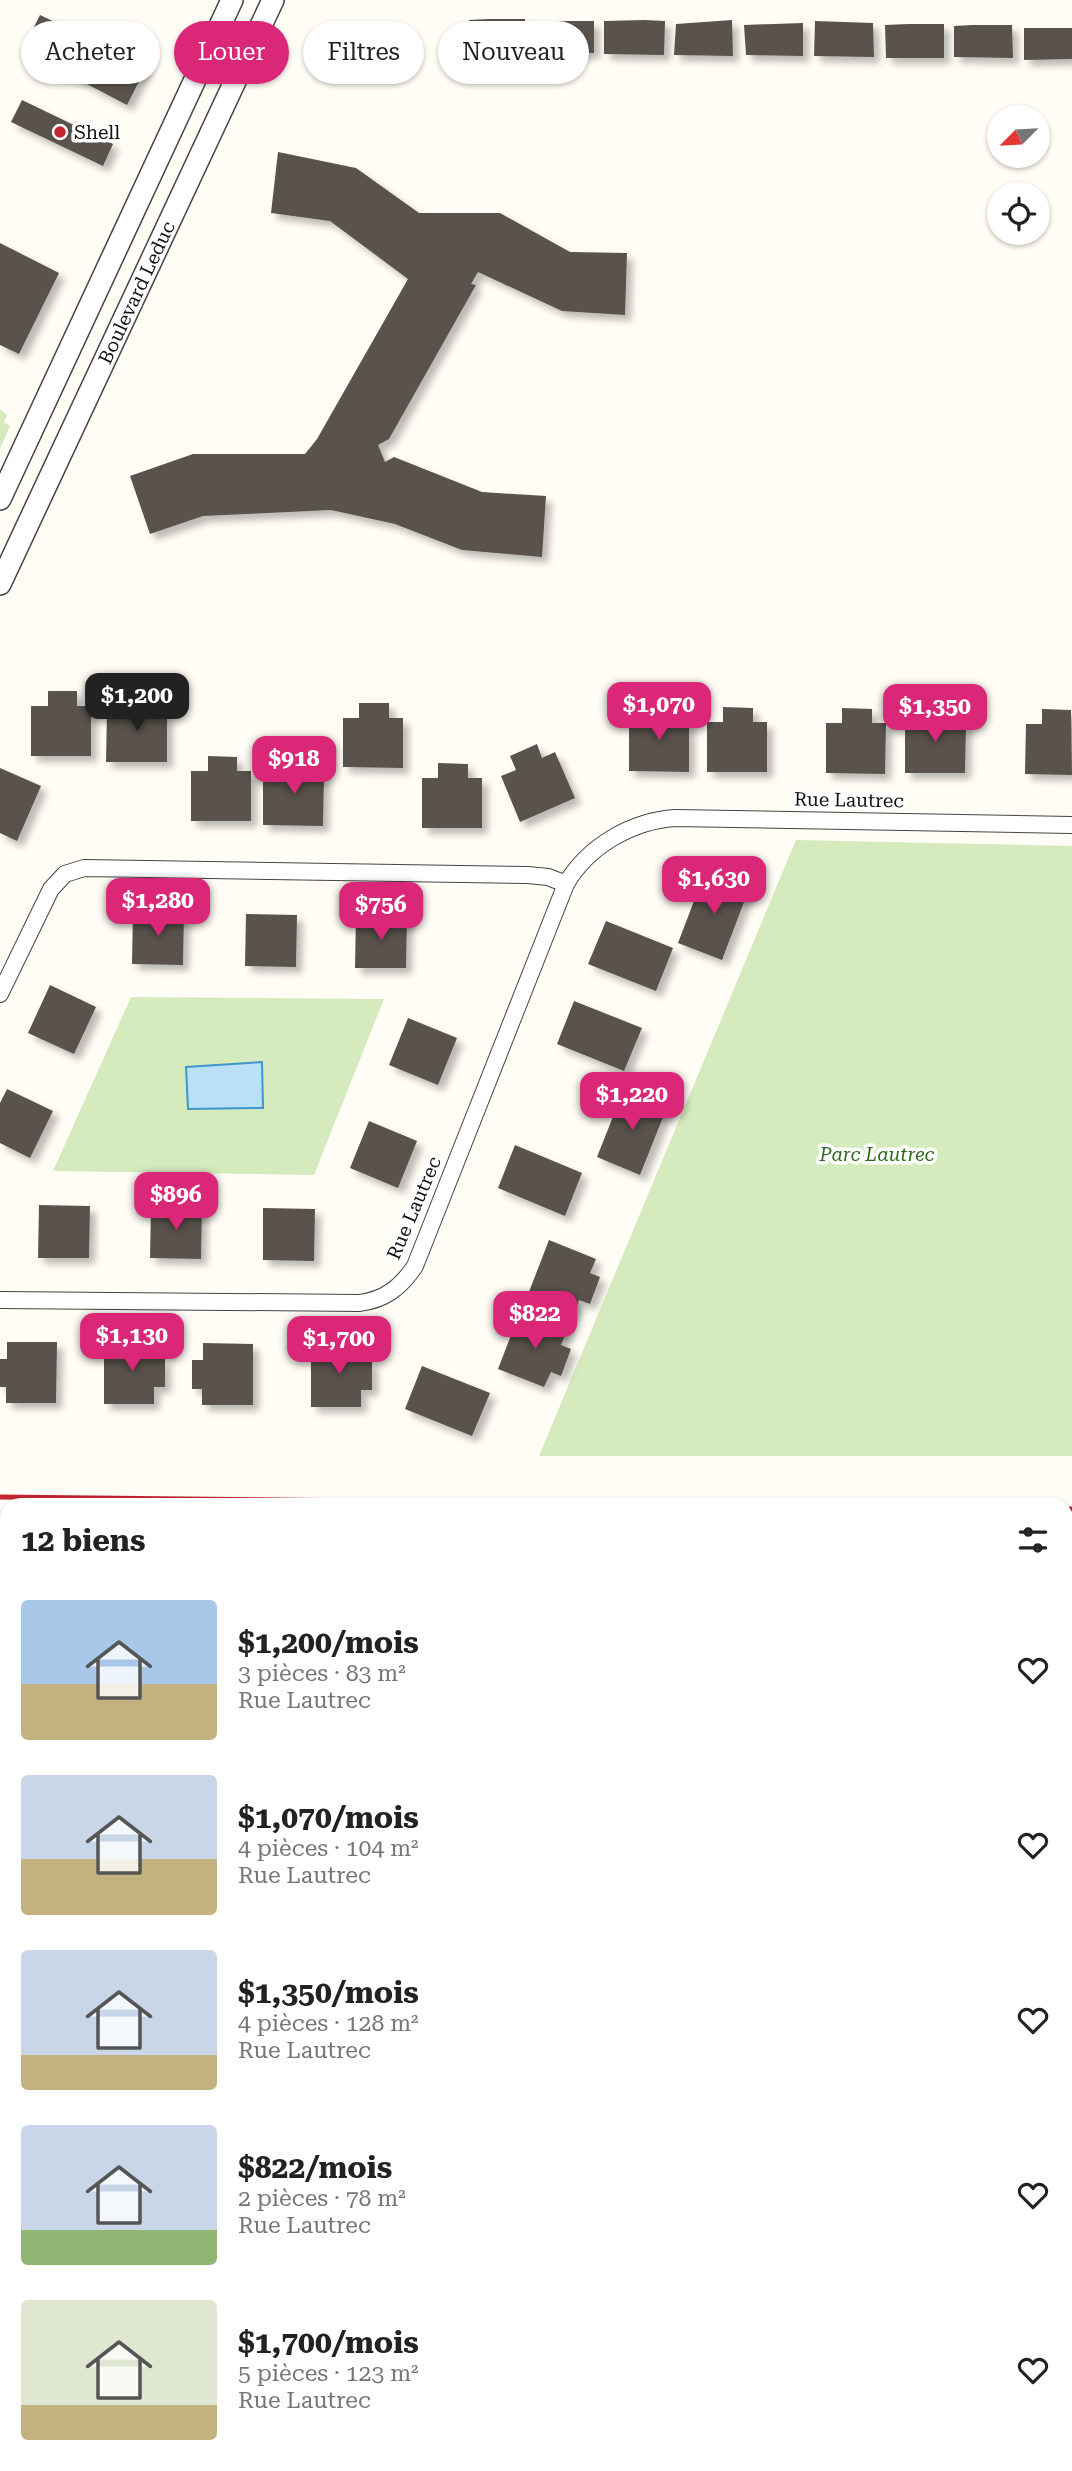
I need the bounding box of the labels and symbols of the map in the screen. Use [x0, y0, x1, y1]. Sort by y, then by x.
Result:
north arrow [987, 105, 1050, 168]
place label: Shell [74, 121, 120, 144]
marker: Shell [52, 124, 68, 140]
street label: Boulevard Leduc [93, 217, 180, 367]
pin: $1,200 [80, 674, 194, 733]
pin: $1,070 [602, 682, 716, 742]
pin: $1,350 [878, 684, 992, 744]
pin: $918 [253, 736, 335, 796]
street label: Rue Lautrec [794, 788, 904, 812]
pin: $1,630 [657, 856, 771, 916]
pin: $1,280 [101, 878, 215, 938]
pin: $756 [340, 883, 422, 942]
pin: $1,220 [575, 1072, 689, 1132]
park label: Parc Lautrec [818, 1143, 935, 1166]
street label: Rue Lautrec [382, 1153, 446, 1263]
pin: $896 [135, 1172, 217, 1232]
pin: $822 [494, 1292, 576, 1351]
pin: $1,130 [75, 1314, 189, 1373]
pin: $1,700 [282, 1316, 396, 1376]

